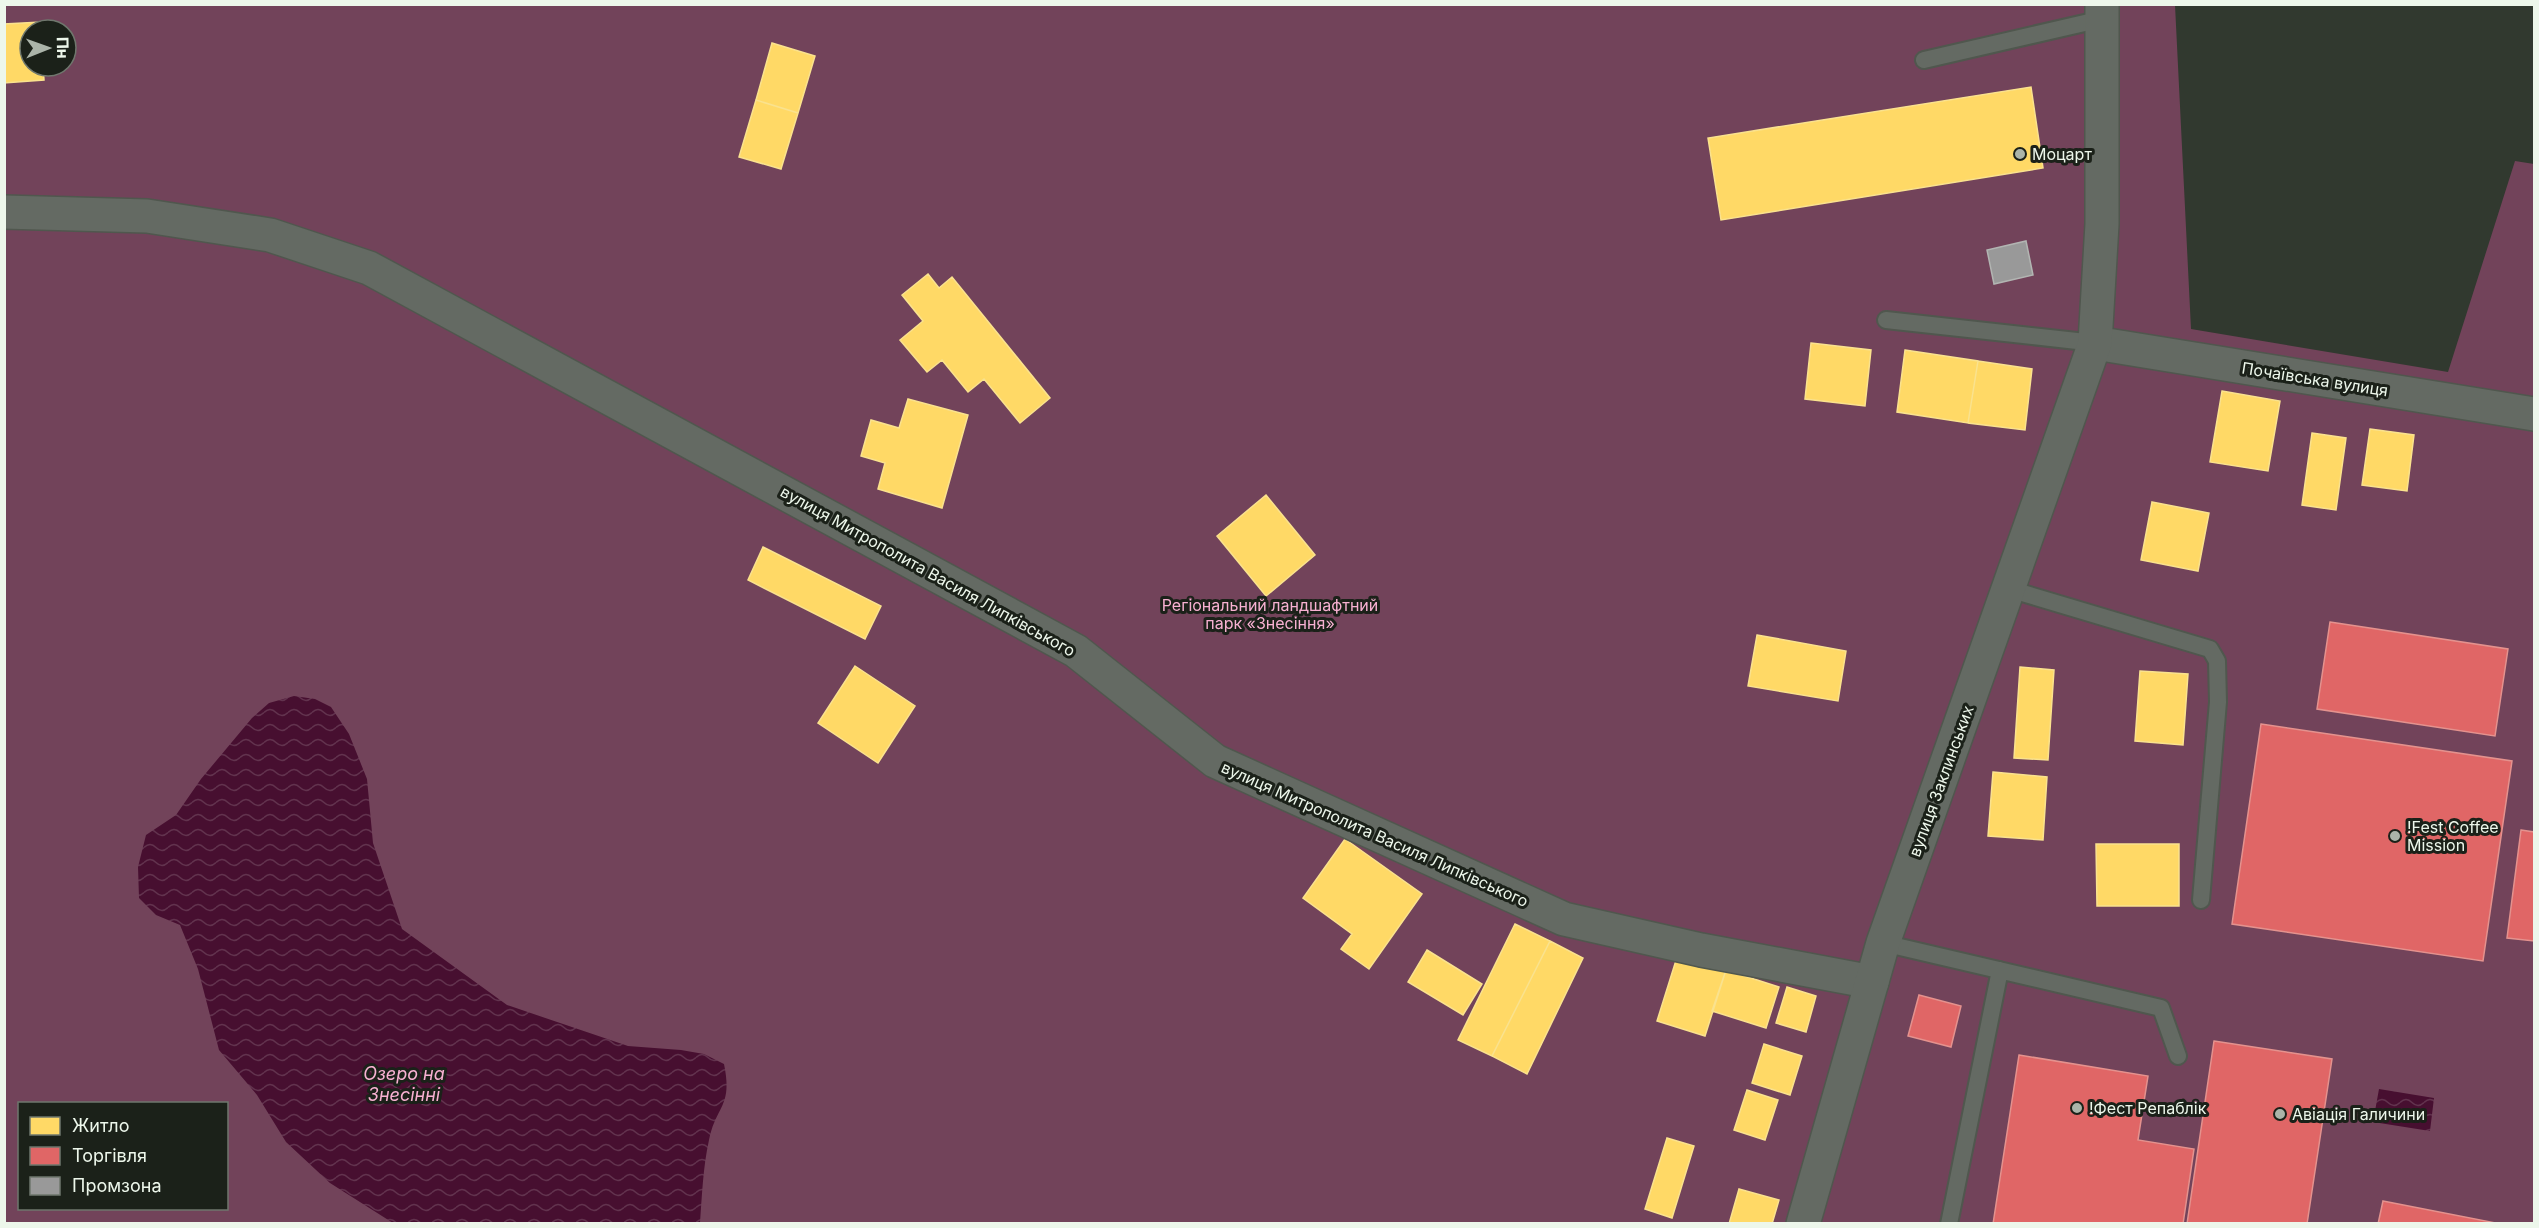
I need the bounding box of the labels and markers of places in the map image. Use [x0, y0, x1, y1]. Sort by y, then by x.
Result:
place label: Моцарт [2032, 144, 2092, 164]
marker: Моцарт [2013, 147, 2027, 161]
place label: !Fest Coffee Mission [2407, 817, 2499, 855]
marker: !Fest Coffee Mission [2388, 829, 2402, 843]
place label: !Фест Репаблік [2089, 1098, 2207, 1118]
marker: !Фест Репаблік [2070, 1101, 2084, 1115]
place label: Авіація Галичини [2292, 1104, 2425, 1124]
marker: Авіація Галичини [2273, 1107, 2287, 1121]

